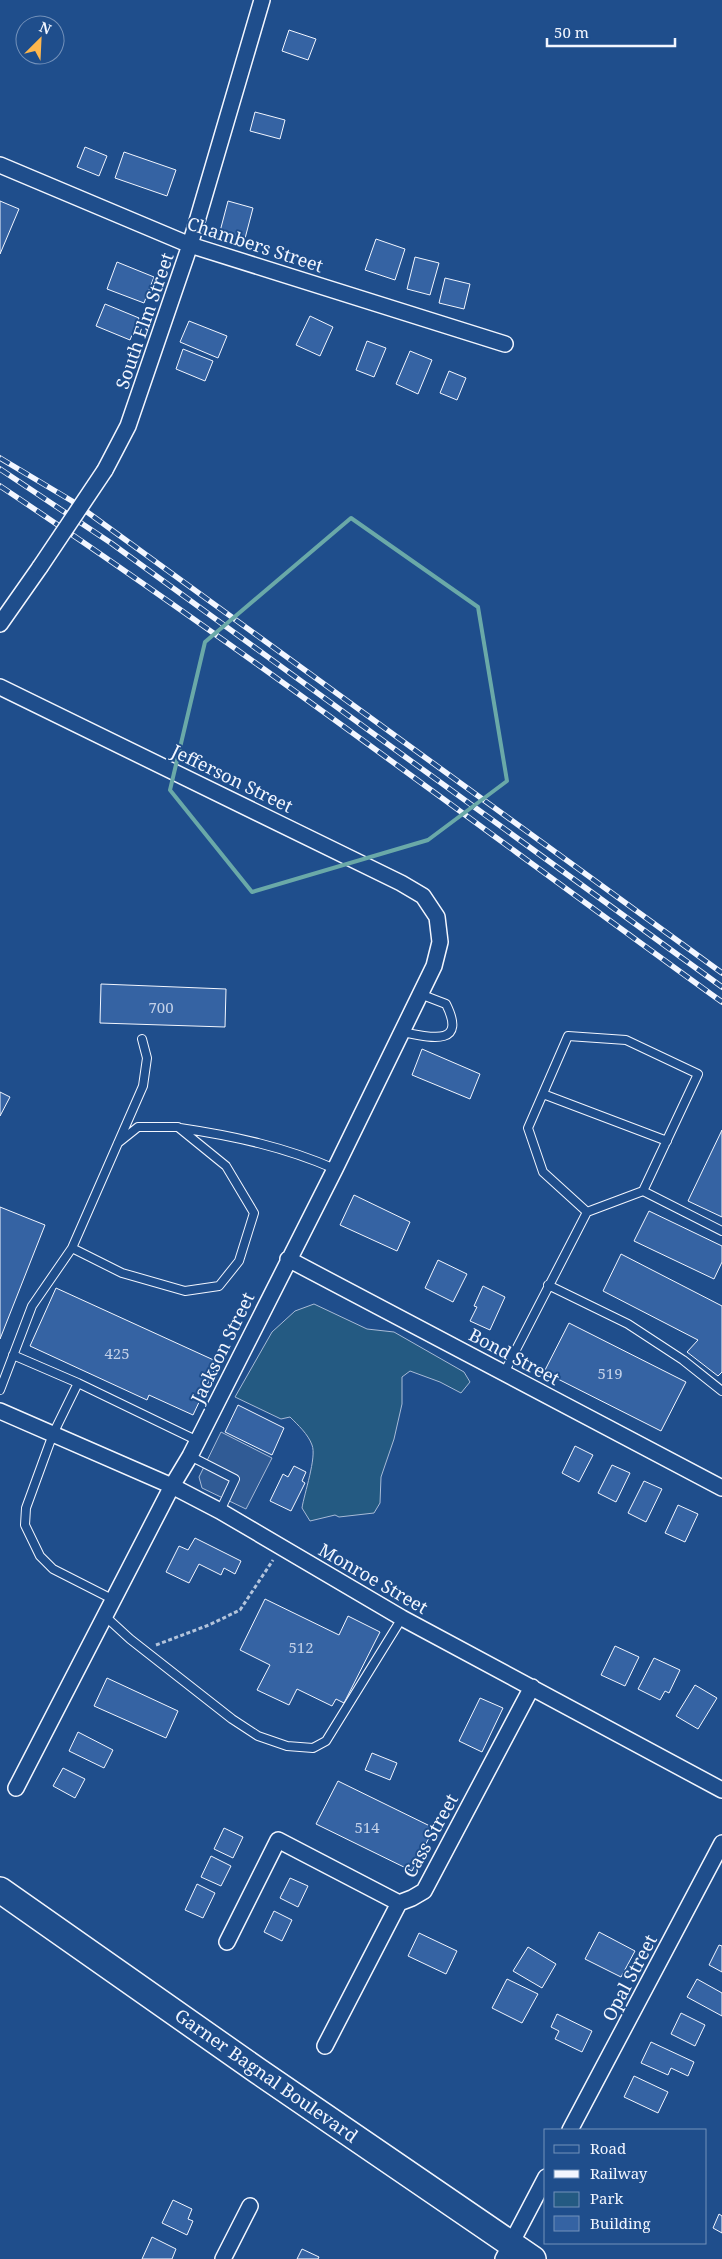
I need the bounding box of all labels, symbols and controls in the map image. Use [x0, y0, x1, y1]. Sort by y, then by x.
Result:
north arrow [15, 15, 65, 65]
scale bar [547, 15, 674, 47]
text: N [37, 17, 54, 39]
text: 50 m [554, 22, 589, 42]
street label: Chambers Street [184, 211, 326, 277]
street label: South Elm Street [109, 249, 179, 392]
street label: Jefferson Street [167, 738, 297, 818]
house number: 700 [148, 997, 174, 1017]
street label: Jackson Street [184, 1288, 259, 1408]
street label: Bond Street [465, 1322, 564, 1390]
house number: 425 [104, 1343, 130, 1363]
house number: 519 [597, 1363, 623, 1383]
street label: Monroe Street [315, 1537, 432, 1619]
house number: 512 [288, 1637, 314, 1657]
street label: Cass Street [397, 1789, 463, 1882]
house number: 514 [354, 1817, 380, 1837]
street label: Opal Street [596, 1930, 662, 2025]
street label: Garner Bagnal Boulevard [170, 2003, 363, 2148]
legend [544, 2129, 707, 2244]
text: Road [590, 2138, 626, 2158]
text: Railway [590, 2163, 648, 2183]
text: Park [590, 2188, 624, 2208]
text: Building [590, 2213, 651, 2233]

